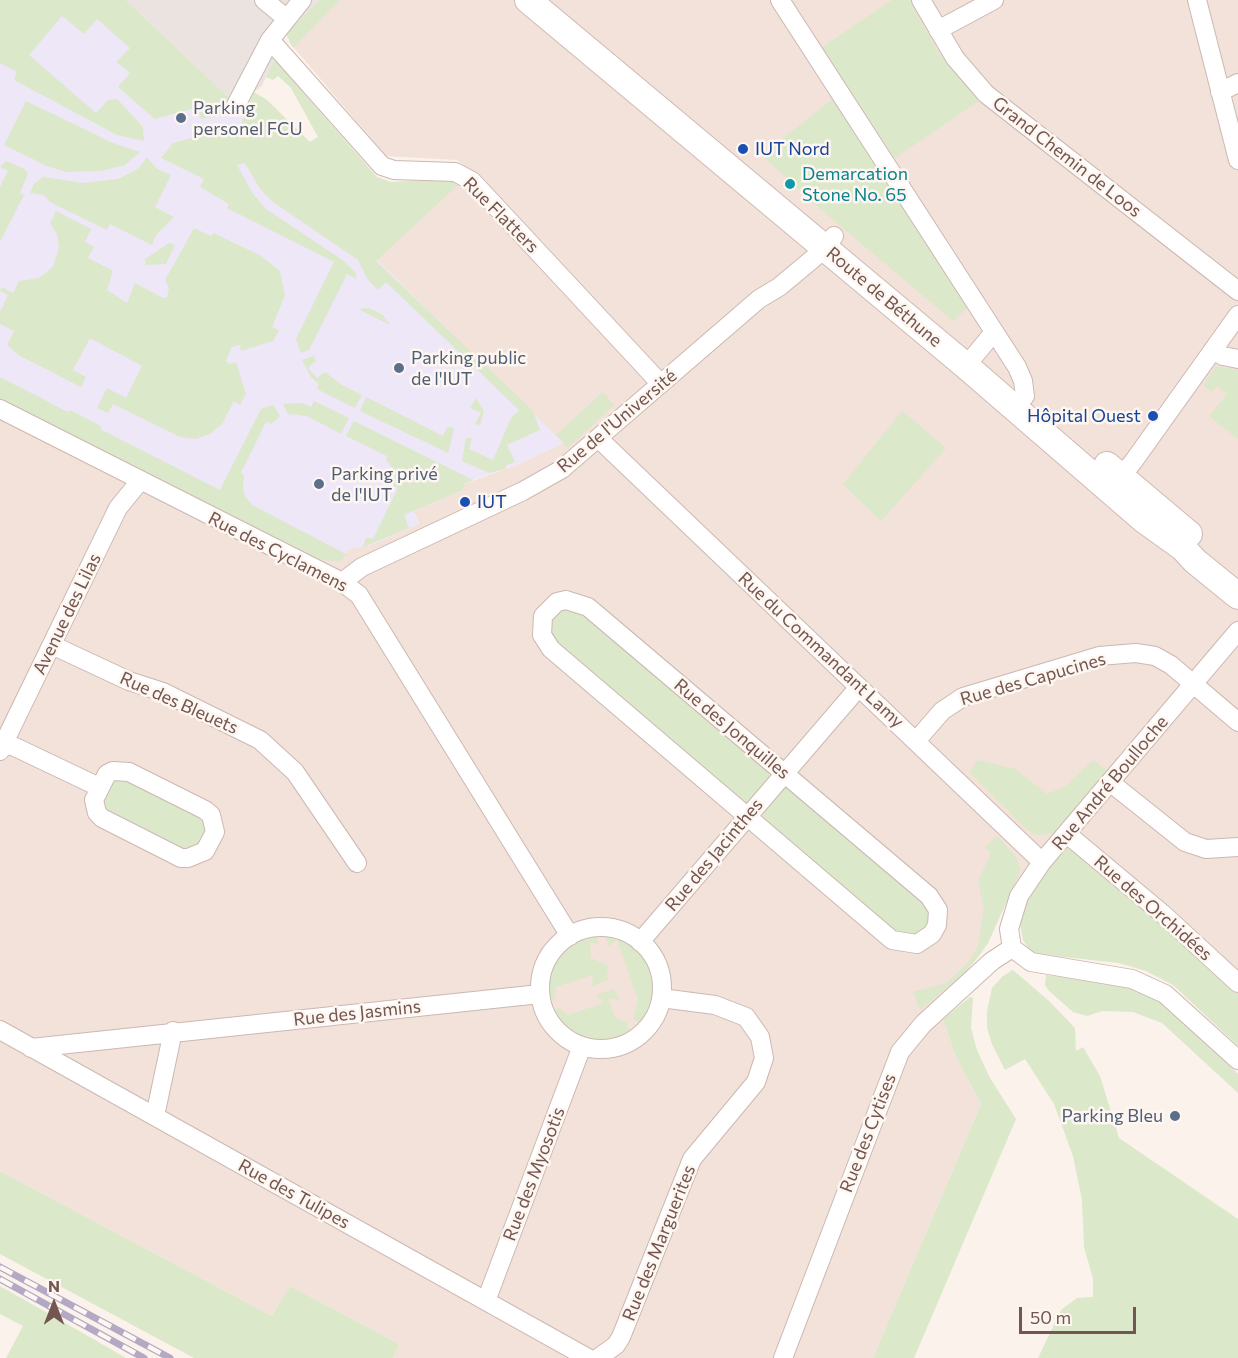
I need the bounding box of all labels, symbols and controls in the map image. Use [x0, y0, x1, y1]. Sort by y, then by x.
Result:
street label: Grand Chemin de Loos [988, 92, 1146, 222]
place label: Parking personel FCU [193, 97, 303, 140]
marker: Parking personel FCU [174, 111, 188, 125]
place label: IUT Nord [755, 138, 830, 160]
marker: IUT Nord [736, 142, 750, 156]
place label: Demarcation Stone No. 65 [802, 163, 908, 206]
street label: Rue Flatters [459, 173, 543, 257]
marker: Demarcation Stone No. 65 [783, 177, 797, 191]
street label: Route de Béthune [822, 242, 946, 352]
place label: Parking public de l'IUT [411, 347, 526, 389]
marker: Parking public de l'IUT [392, 361, 406, 375]
street label: Rue de l'Université [553, 365, 681, 477]
place label: Hôpital Ouest [1027, 405, 1141, 427]
marker: Hôpital Ouest [1146, 409, 1160, 423]
place label: Parking privé de l'IUT [331, 463, 438, 506]
marker: Parking privé de l'IUT [312, 477, 326, 491]
place label: IUT [477, 491, 507, 513]
marker: IUT [458, 495, 472, 509]
street label: Rue des Cyclamens [204, 507, 352, 597]
street label: Avenue des Lilas [28, 550, 106, 678]
street label: Rue du Commandant Lamy [734, 568, 908, 732]
street label: Rue des Capucines [958, 648, 1108, 710]
street label: Rue des Bleuets [117, 667, 241, 739]
street label: Rue des Jonquilles [670, 674, 794, 784]
street label: Rue André Boulloche [1047, 711, 1173, 855]
street label: Rue des Jacinthes [661, 794, 767, 916]
street label: Rue des Orchidées [1090, 851, 1216, 965]
street label: Rue des Jasmins [292, 996, 422, 1030]
street label: Rue des Cytises [835, 1070, 901, 1196]
street label: Rue des Myosotis [499, 1104, 569, 1244]
place label: Parking Bleu [1061, 1105, 1163, 1127]
marker: Parking Bleu [1168, 1109, 1182, 1123]
street label: Rue des Tulipes [234, 1154, 354, 1234]
street label: Rue des Marguerites [618, 1162, 700, 1324]
north arrow [24, 1274, 84, 1334]
text: N [48, 1276, 60, 1295]
scale bar [1022, 1295, 1139, 1333]
text: 50 m [1030, 1306, 1071, 1328]

